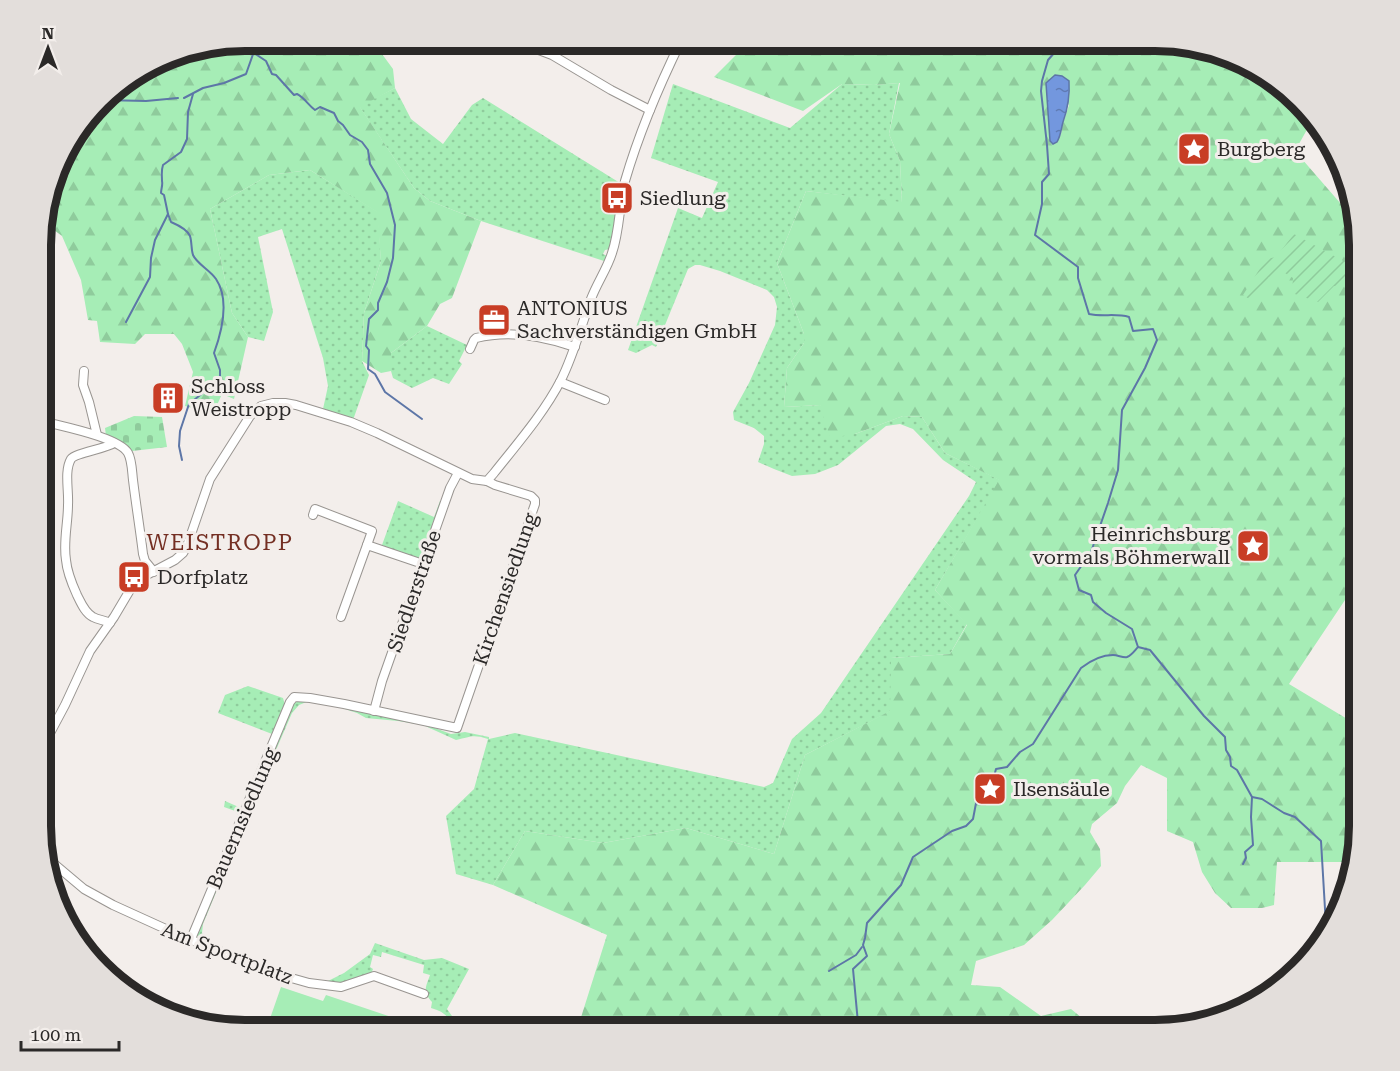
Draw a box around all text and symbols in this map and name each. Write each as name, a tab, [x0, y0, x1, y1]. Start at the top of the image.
north arrow	[18, 18, 78, 78]
text: N	[42, 24, 54, 43]
place icon: Burgberg	[1176, 131, 1212, 167]
place label: Burgberg	[1217, 137, 1306, 161]
bus stop icon: Siedlung	[599, 180, 635, 216]
place label: Siedlung	[640, 186, 726, 210]
place label: ANTONIUS Sachverständigen GmbH	[517, 296, 757, 343]
office icon: ANTONIUS Sachverständigen GmbH	[476, 302, 512, 338]
place label: Schloss Weistropp	[191, 374, 291, 421]
building icon: Schloss Weistropp	[150, 380, 186, 416]
street label: Kirchensiedlung	[468, 509, 543, 668]
place label: Heinrichsburg vormals Böhmerwall	[1033, 522, 1231, 569]
street label: Siedlerstraße	[382, 527, 446, 655]
place icon: Heinrichsburg vormals Böhmerwall	[1235, 528, 1271, 564]
district label: WEISTROPP	[146, 530, 294, 555]
bus stop icon: Dorfplatz	[116, 559, 152, 595]
place label: Dorfplatz	[157, 565, 248, 589]
street label: Bauernsiedlung	[201, 743, 283, 892]
place icon: Ilsensäule	[972, 771, 1008, 807]
place label: Ilsensäule	[1013, 777, 1110, 801]
street label: Am Sportplatz	[158, 917, 296, 989]
scale bar	[21, 1014, 118, 1052]
text: 100 m	[30, 1024, 81, 1045]

